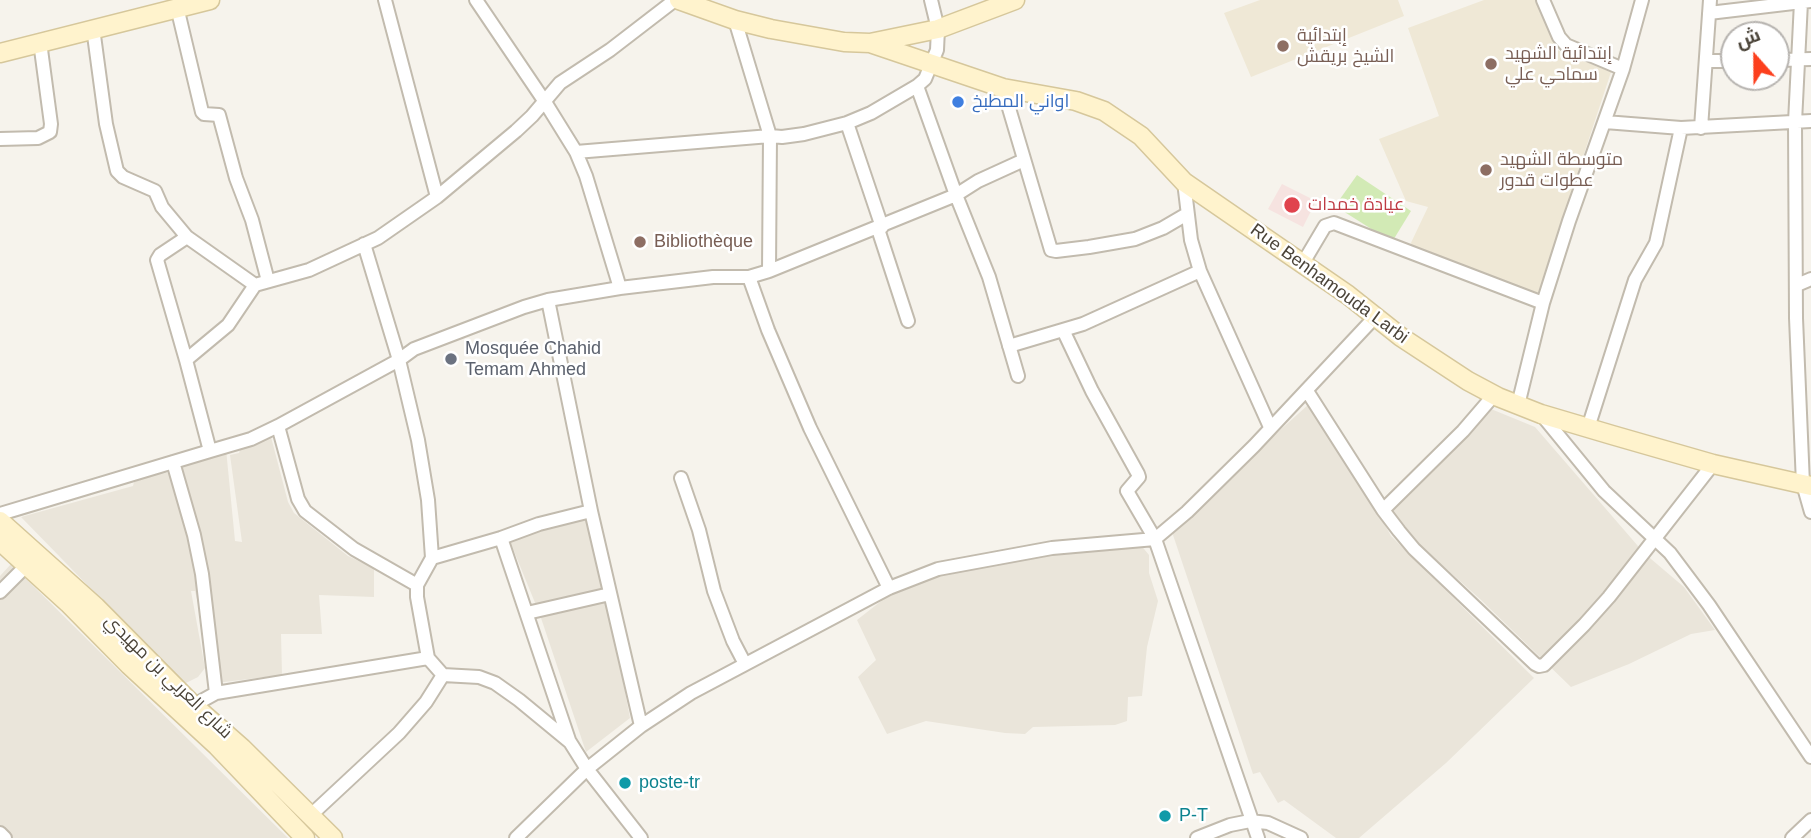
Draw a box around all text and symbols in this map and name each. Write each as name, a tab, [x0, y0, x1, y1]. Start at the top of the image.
north arrow	[1720, 21, 1790, 91]
text: ش	[1733, 24, 1763, 52]
place label: إبتدائية الشيخ بريقش	[1297, 25, 1394, 68]
marker: إبتدائية الشيخ بريقش	[1275, 38, 1291, 54]
place label: إبتدائية الشهيد سماحي علي	[1505, 43, 1612, 86]
marker: إبتدائية الشهيد سماحي علي	[1483, 56, 1499, 72]
place label: اواني المطبخ	[972, 91, 1069, 113]
marker: اواني المطبخ	[950, 94, 966, 110]
place label: متوسطة الشهيد عطوات قدور	[1500, 149, 1623, 192]
marker: متوسطة الشهيد عطوات قدور	[1478, 162, 1494, 178]
place label: عيادة خمدات	[1308, 194, 1404, 216]
marker: عيادة خمدات	[1282, 195, 1302, 215]
street label: Rue Benhamouda Larbi	[1246, 219, 1412, 349]
place label: Bibliothèque	[654, 231, 753, 253]
marker: Bibliothèque	[632, 234, 648, 250]
place label: Mosquée Chahid Temam Ahmed	[465, 338, 601, 380]
marker: Mosquée Chahid Temam Ahmed	[443, 351, 459, 367]
street label: شارع العربي بن مهيدي	[100, 610, 236, 744]
place label: poste-tr	[639, 772, 700, 794]
marker: poste-tr	[617, 775, 633, 791]
place label: P-T	[1179, 805, 1208, 827]
marker: P-T	[1157, 808, 1173, 824]

